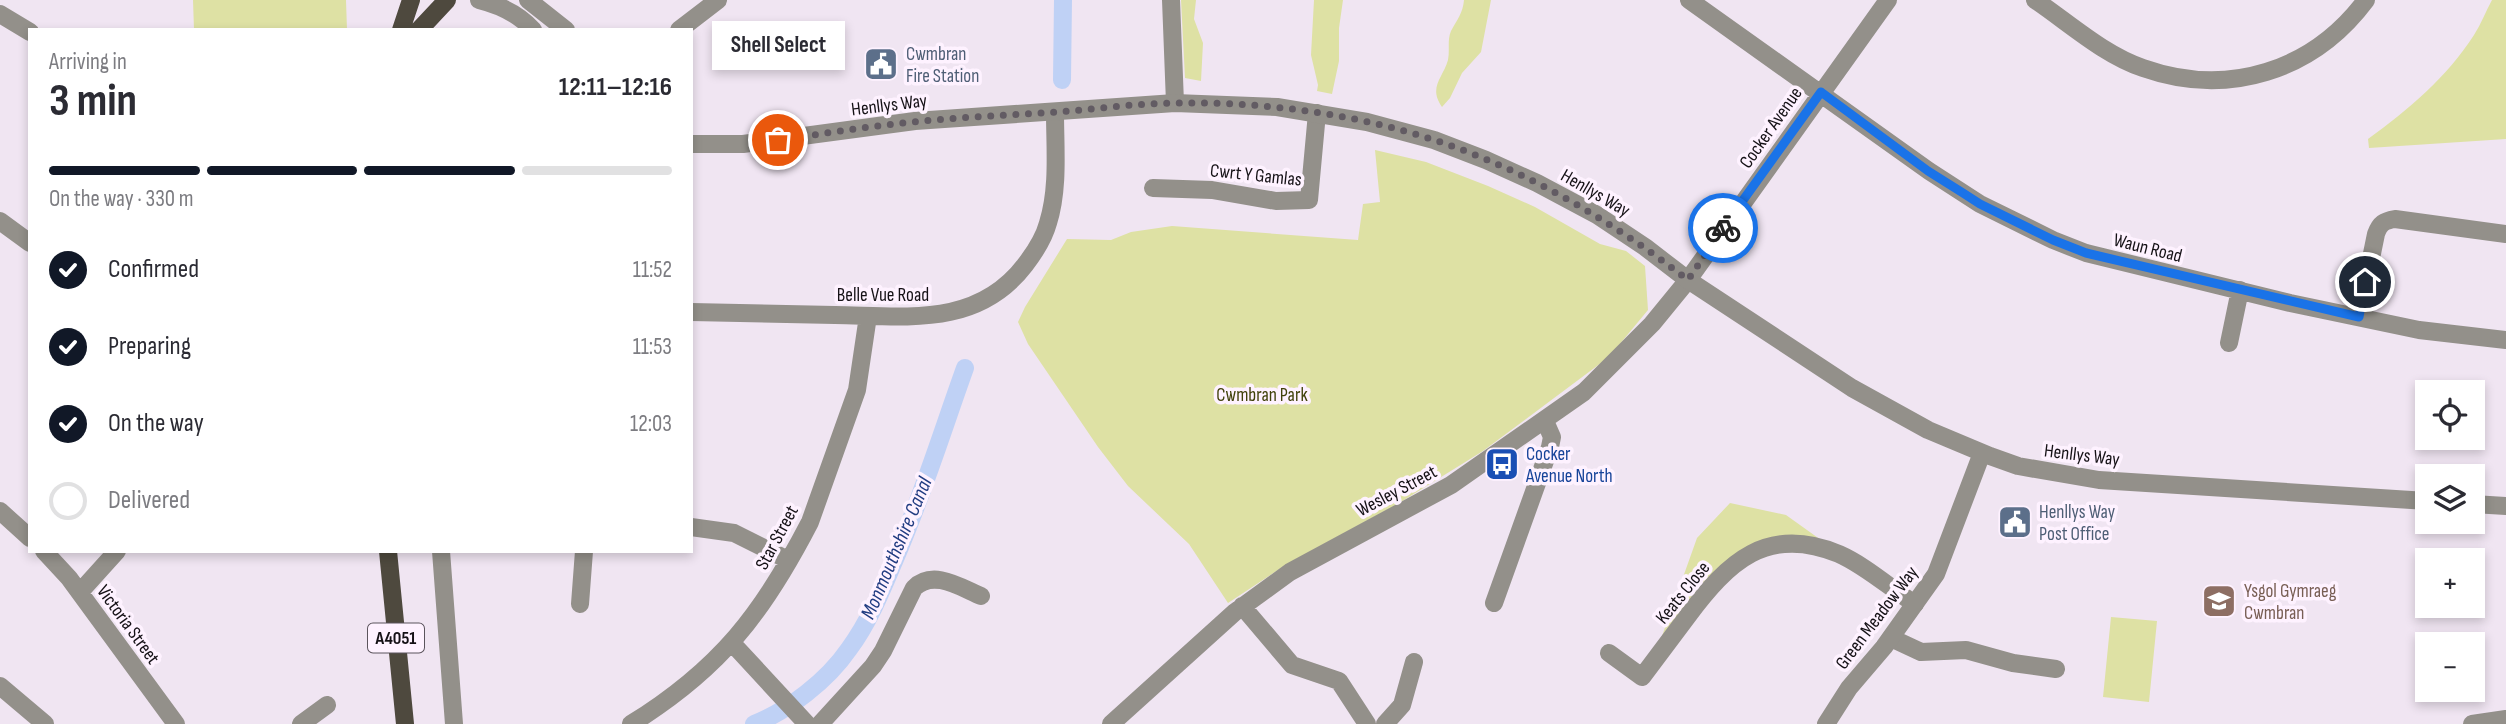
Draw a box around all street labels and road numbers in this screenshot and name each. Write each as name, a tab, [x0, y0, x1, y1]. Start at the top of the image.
street label: Cocker Avenue	[1735, 83, 1808, 173]
street label: Henllys Way	[850, 89, 929, 122]
street label: Cwrt Y Gamlas	[1209, 159, 1303, 192]
street label: Henllys Way	[1557, 164, 1634, 223]
street label: Waun Road	[2111, 229, 2184, 268]
street label: Belle Vue Road	[837, 284, 929, 307]
street label: Henllys Way	[2043, 439, 2122, 472]
street label: Wesley Street	[1352, 460, 1441, 522]
street label: Star Street	[751, 501, 804, 574]
street label: Keats Close	[1651, 557, 1715, 629]
street label: Green Meadow Way	[1831, 561, 1924, 674]
street label: Victoria Street	[91, 581, 164, 669]
road number: A4051	[368, 624, 424, 652]

